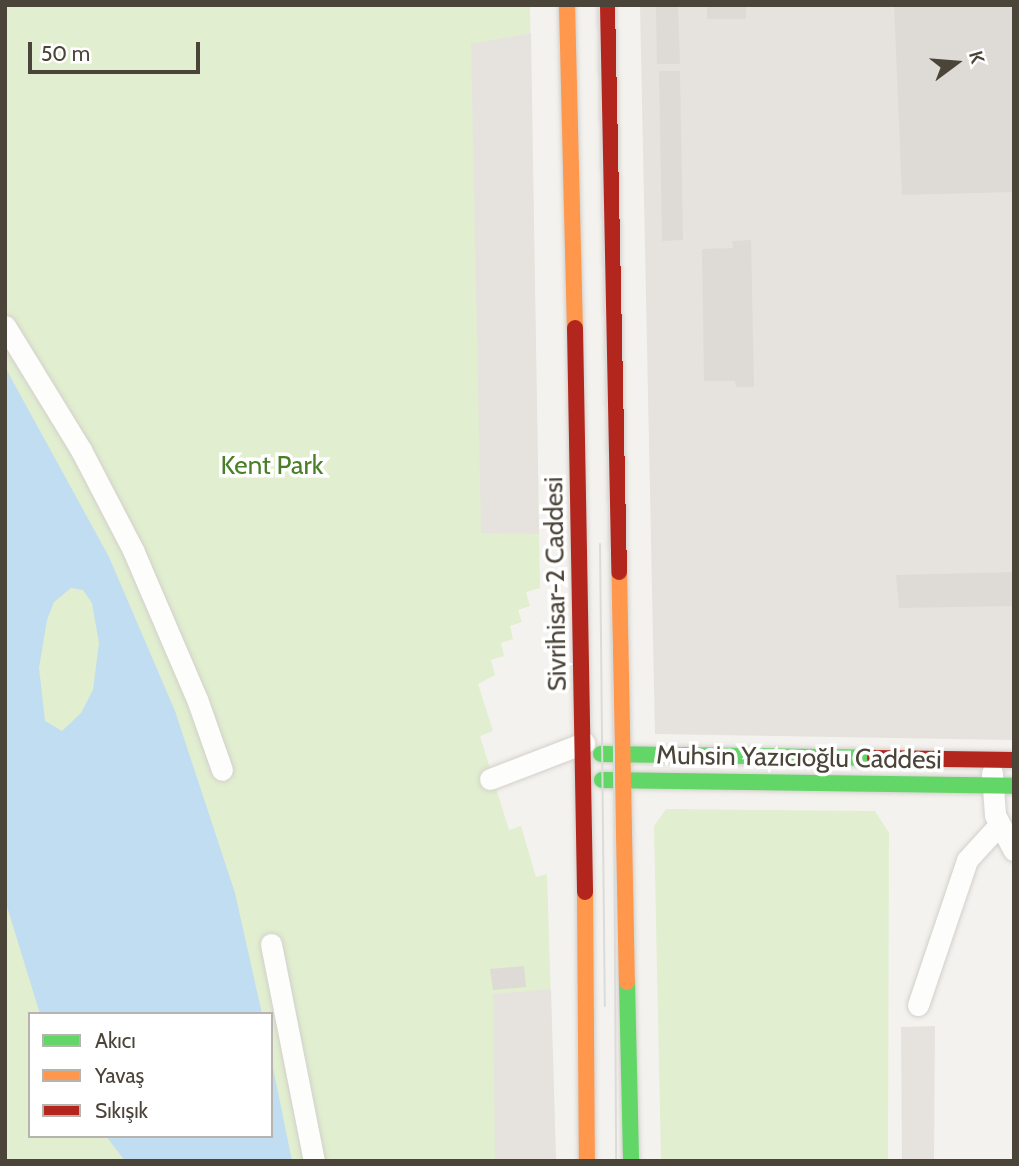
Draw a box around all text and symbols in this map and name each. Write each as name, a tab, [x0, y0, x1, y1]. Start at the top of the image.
scale bar	[32, 28, 203, 72]
north arrow	[921, 28, 991, 98]
text: 50 m	[41, 41, 90, 66]
text: K	[964, 48, 989, 66]
park label: Kent Park	[221, 450, 323, 482]
street label: Sivrihisar-2 Caddesi	[539, 476, 573, 692]
street label: Muhsin Yazıcıoğlu Caddesi	[656, 740, 942, 776]
legend	[28, 1012, 273, 1138]
text: Akıcı	[95, 1028, 136, 1053]
text: Yavaş	[95, 1063, 144, 1088]
text: Sıkışık	[95, 1098, 148, 1123]

